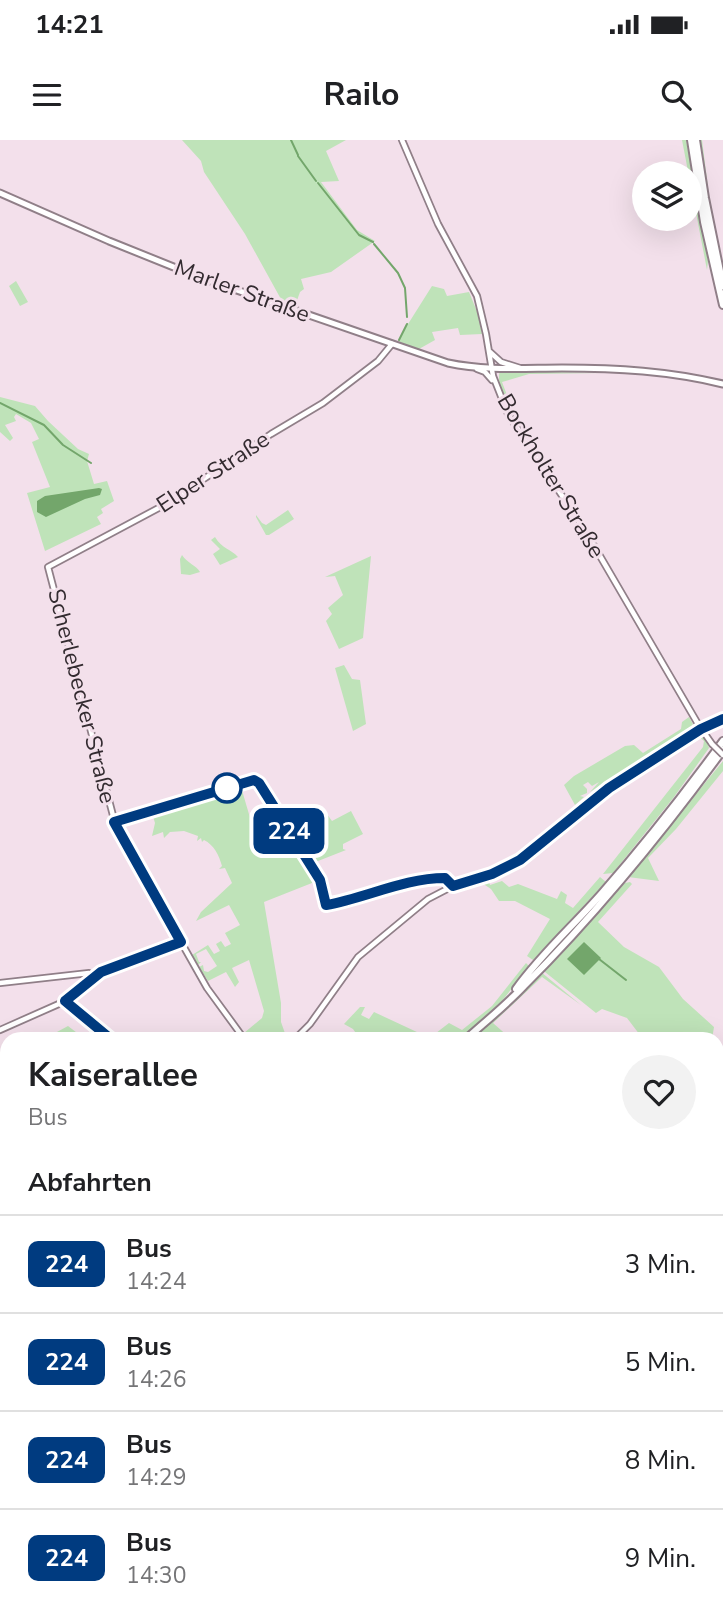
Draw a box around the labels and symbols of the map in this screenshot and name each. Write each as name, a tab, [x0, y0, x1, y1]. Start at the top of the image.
street label: Marler Straße	[170, 252, 314, 330]
street label: Bockholter Straße	[490, 388, 612, 564]
street label: Elper Straße	[151, 424, 275, 520]
street label: Scherlebecker Straße	[40, 586, 124, 806]
unlabelled marker	[212, 773, 242, 803]
line badge: 224	[249, 808, 329, 854]

